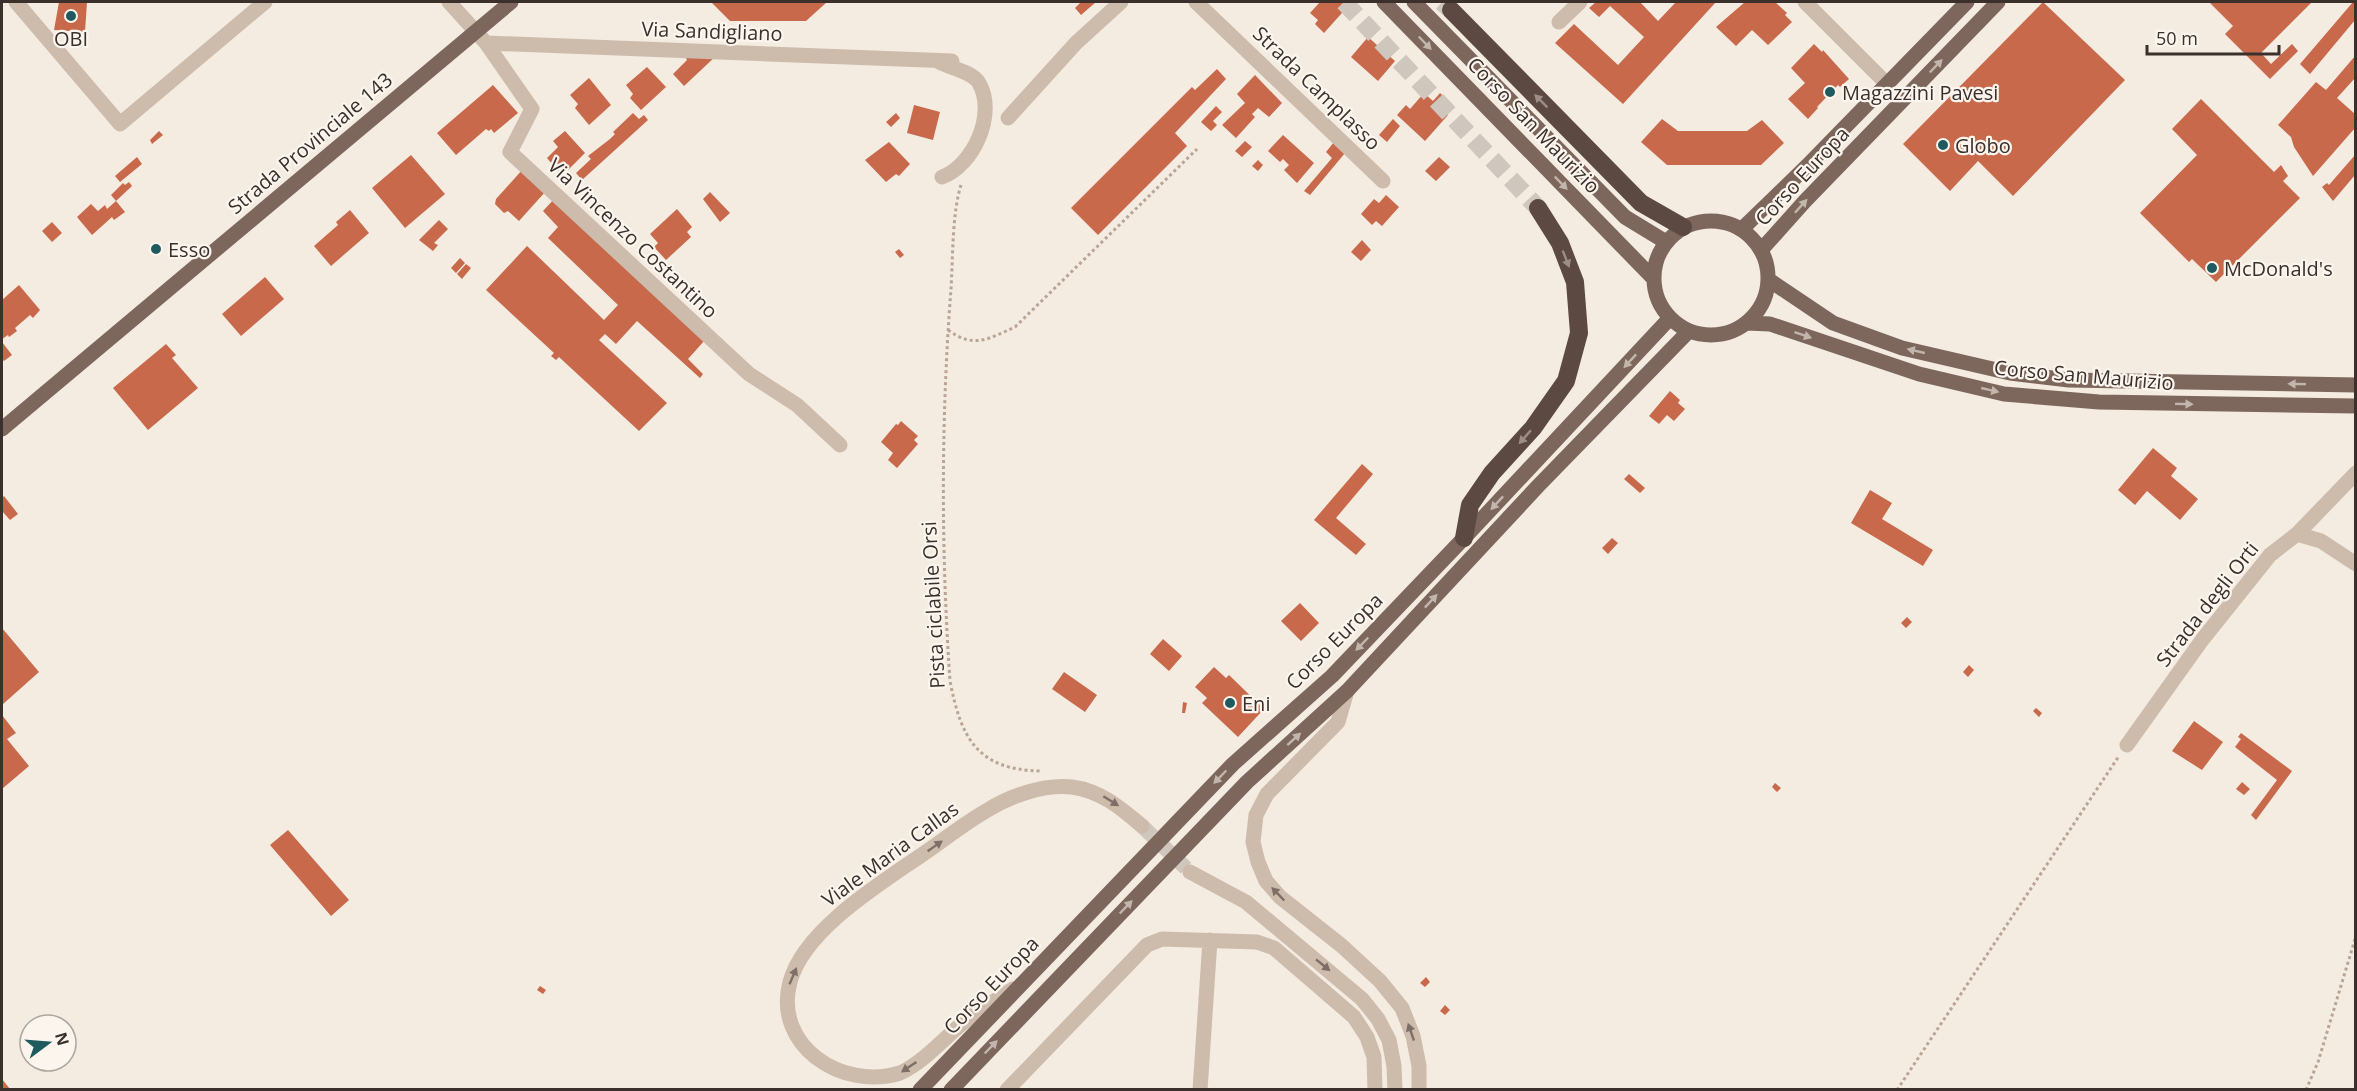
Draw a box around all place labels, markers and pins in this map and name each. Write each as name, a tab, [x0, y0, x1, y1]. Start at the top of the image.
marker: OBI	[64, 9, 78, 23]
place label: OBI	[54, 25, 88, 52]
place label: Magazzini Pavesi	[1842, 79, 1998, 106]
marker: Magazzini Pavesi	[1823, 85, 1837, 99]
place label: Globo	[1955, 132, 2011, 159]
marker: Globo	[1936, 138, 1950, 152]
place label: Esso	[168, 236, 210, 263]
marker: Esso	[149, 242, 163, 256]
place label: McDonald's	[2224, 255, 2333, 282]
marker: McDonald's	[2205, 261, 2219, 275]
place label: Eni	[1242, 690, 1270, 717]
marker: Eni	[1223, 696, 1237, 710]

